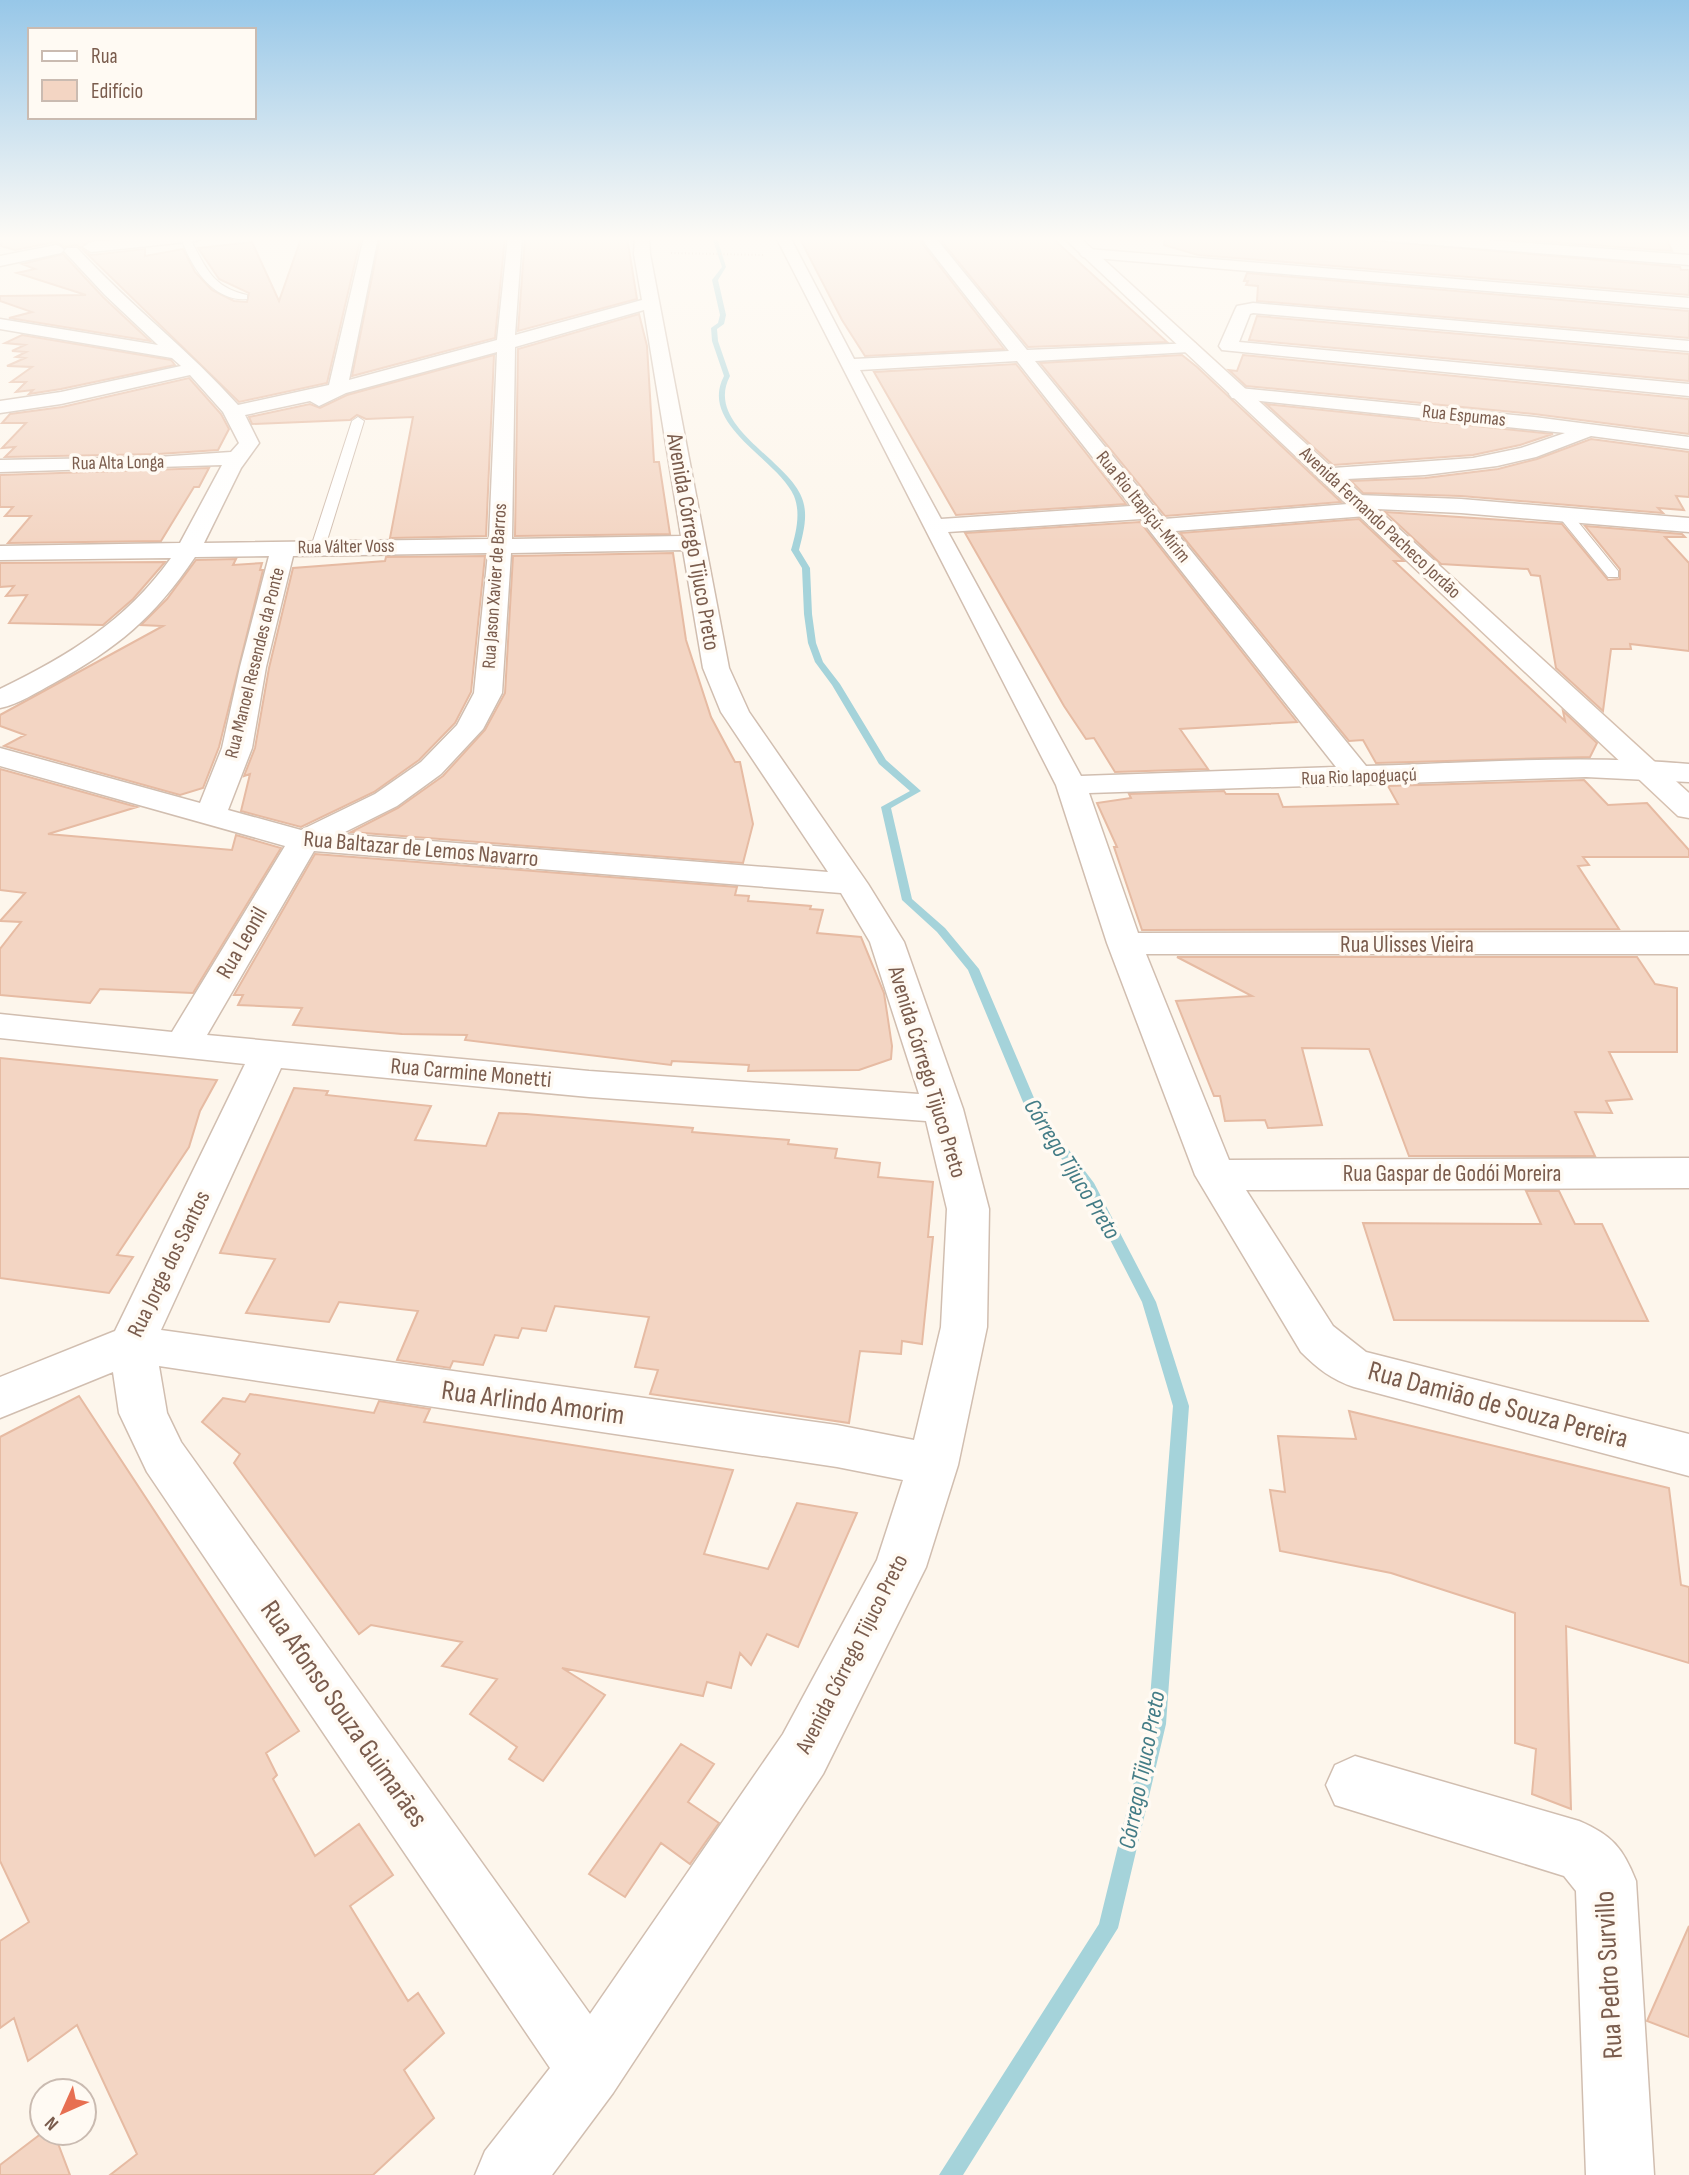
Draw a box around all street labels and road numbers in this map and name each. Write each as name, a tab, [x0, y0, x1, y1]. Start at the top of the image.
street label: Rua Espumas	[1421, 400, 1507, 432]
street label: Avenida Córrego Tijuco Preto	[660, 430, 726, 653]
street label: Avenida Fernando Pacheco Jordão	[1294, 442, 1465, 604]
street label: Rua Rio Itapiçú-Mirim	[1091, 446, 1195, 568]
street label: Rua Alta Longa	[72, 451, 164, 475]
street label: Rua Jason Xavier de Barros	[478, 502, 512, 670]
street label: Rua Válter Voss	[297, 535, 395, 559]
street label: Rua Manoel Resendes da Ponte	[220, 565, 290, 761]
street label: Rua Rio Iapoguaçú	[1301, 763, 1417, 791]
street label: Rua Baltazar de Lemos Navarro	[302, 825, 540, 873]
street label: Rua Leonil	[210, 902, 274, 984]
street label: Rua Ulisses Vieira	[1340, 931, 1474, 959]
street label: Avenida Córrego Tijuco Preto	[881, 962, 973, 1181]
street label: Rua Carmine Monetti	[389, 1052, 553, 1094]
street label: Rua Gaspar de Godói Moreira	[1343, 1160, 1561, 1188]
street label: Rua Jorge dos Santos	[121, 1186, 217, 1342]
street label: Rua Damião de Souza Pereira	[1364, 1354, 1632, 1456]
street label: Rua Arlindo Amorim	[439, 1374, 627, 1432]
street label: Avenida Córrego Tijuco Preto	[789, 1550, 914, 1759]
street label: Rua Afonso Souza Guimarães	[253, 1594, 435, 1834]
street label: Rua Pedro Survillo	[1588, 1890, 1630, 2060]

